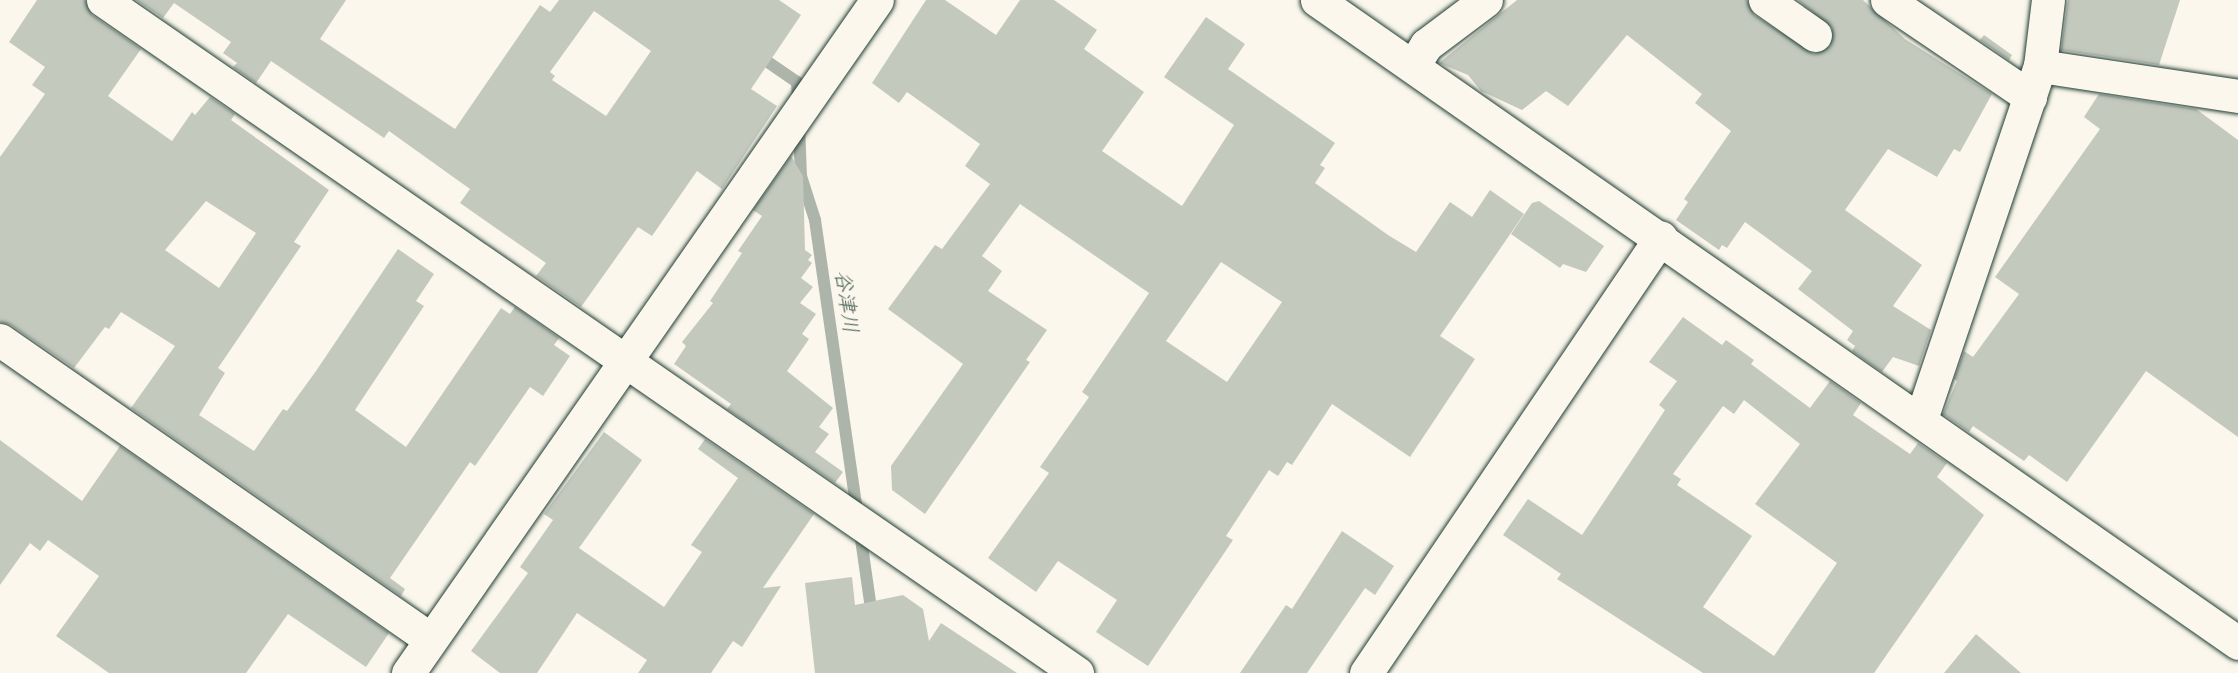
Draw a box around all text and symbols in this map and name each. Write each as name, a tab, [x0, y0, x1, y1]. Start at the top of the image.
water label: 谷津川	[829, 269, 863, 335]

